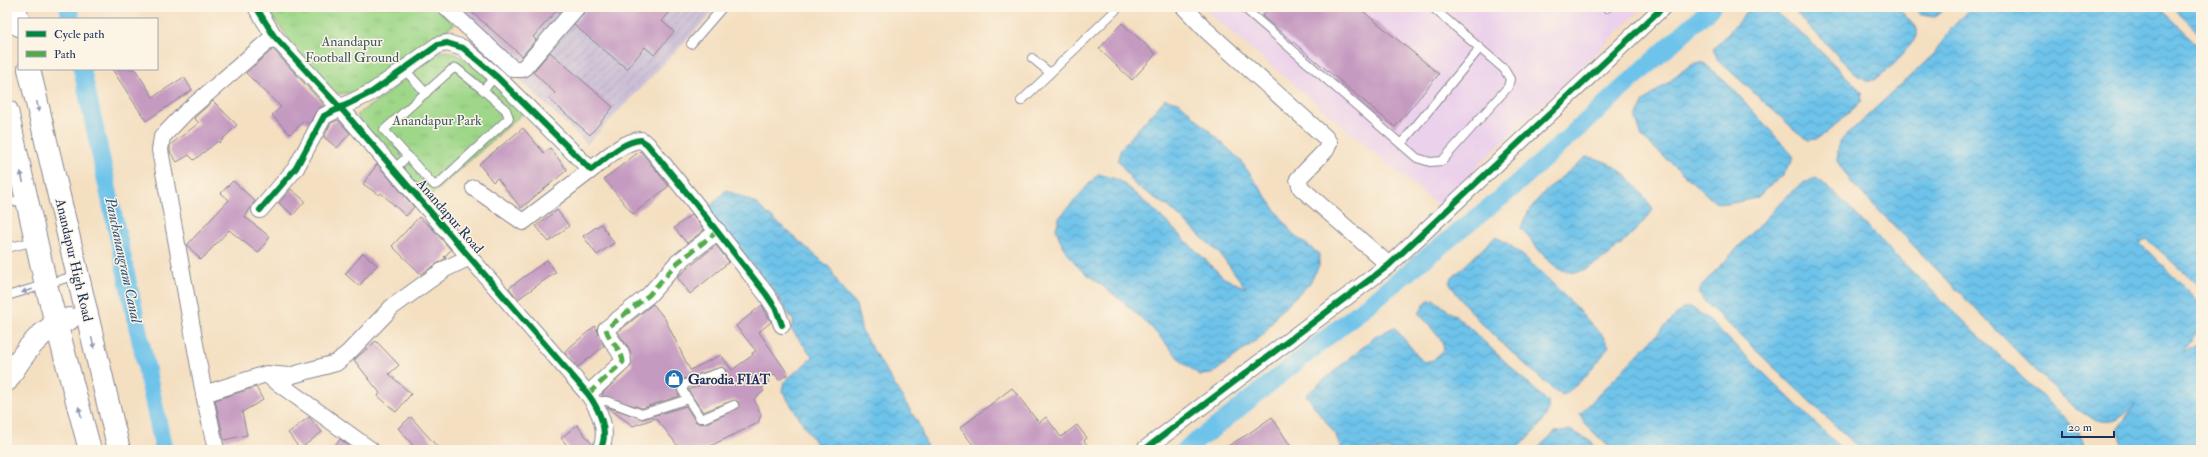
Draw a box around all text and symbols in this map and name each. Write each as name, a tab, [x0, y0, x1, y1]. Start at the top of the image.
legend	[18, 18, 158, 70]
text: Cycle path	[54, 27, 105, 42]
park label: Anandapur Football Ground	[305, 33, 399, 66]
text: Path	[54, 47, 77, 62]
one-way arrow	[35, 101, 41, 113]
park label: Anandapur Park	[391, 112, 482, 130]
one-way arrow	[19, 171, 25, 183]
street label: Anandapur Road	[412, 174, 487, 258]
water label: Panchanangram Canal	[100, 195, 146, 326]
street label: Anandapur High Road	[50, 196, 96, 324]
one-way arrow	[20, 288, 32, 294]
one-way arrow	[91, 336, 97, 349]
shop icon: Garodia FIAT	[663, 368, 685, 390]
place label: Garodia FIAT	[688, 371, 771, 388]
one-way arrow	[76, 406, 82, 418]
scale bar	[2062, 413, 2114, 439]
text: 20 m	[2068, 420, 2093, 435]

